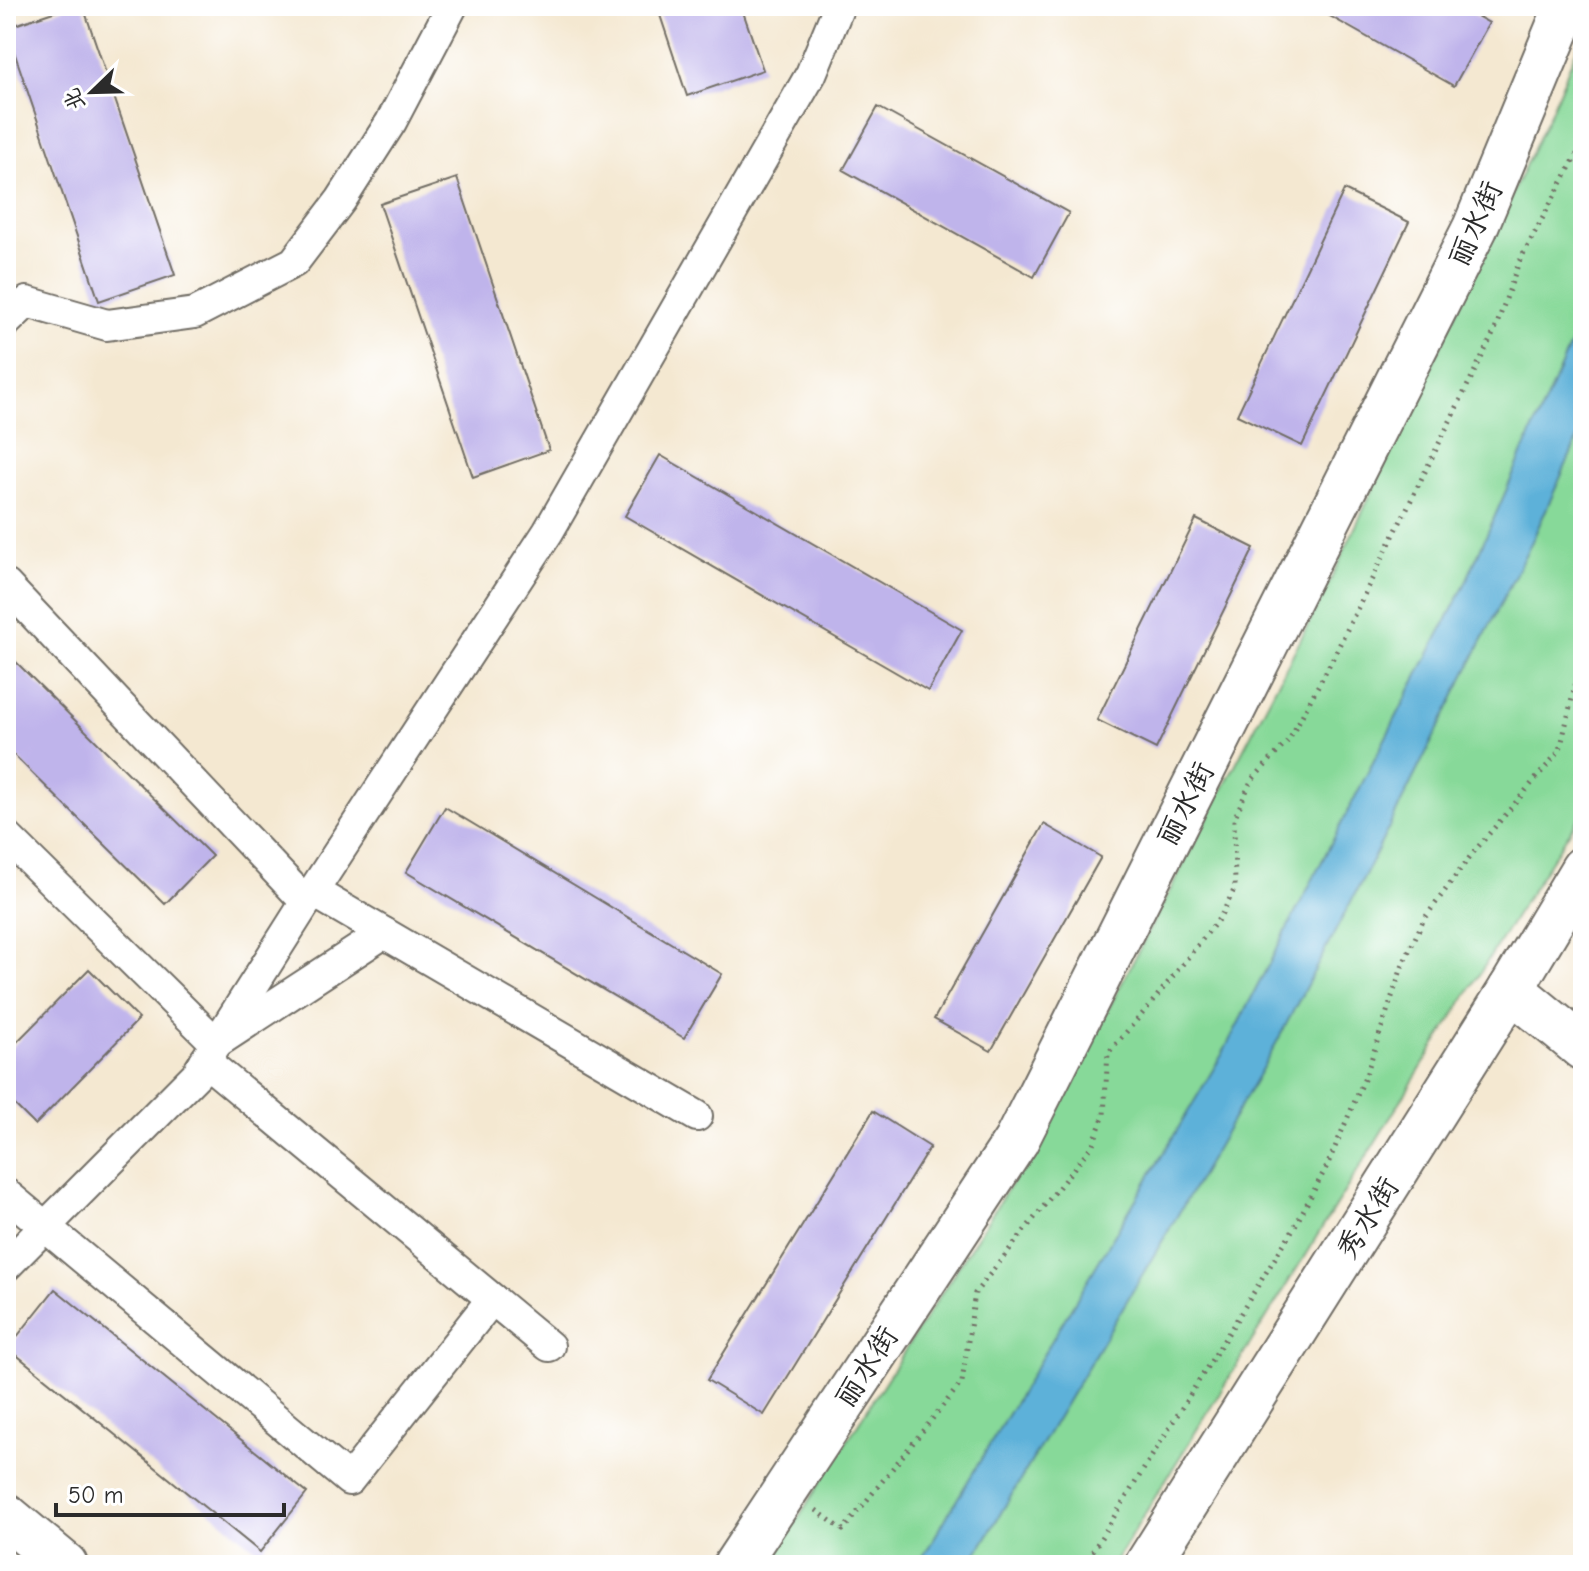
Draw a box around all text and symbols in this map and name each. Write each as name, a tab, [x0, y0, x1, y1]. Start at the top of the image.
north arrow	[52, 52, 132, 132]
text: 北	[58, 84, 91, 115]
street label: 丽水街	[1441, 176, 1510, 272]
street label: 丽水街	[1149, 756, 1221, 852]
street label: 秀水街	[1329, 1171, 1406, 1266]
street label: 丽水街	[827, 1320, 906, 1415]
scale bar	[56, 1467, 284, 1517]
text: 50 m	[68, 1481, 124, 1509]

